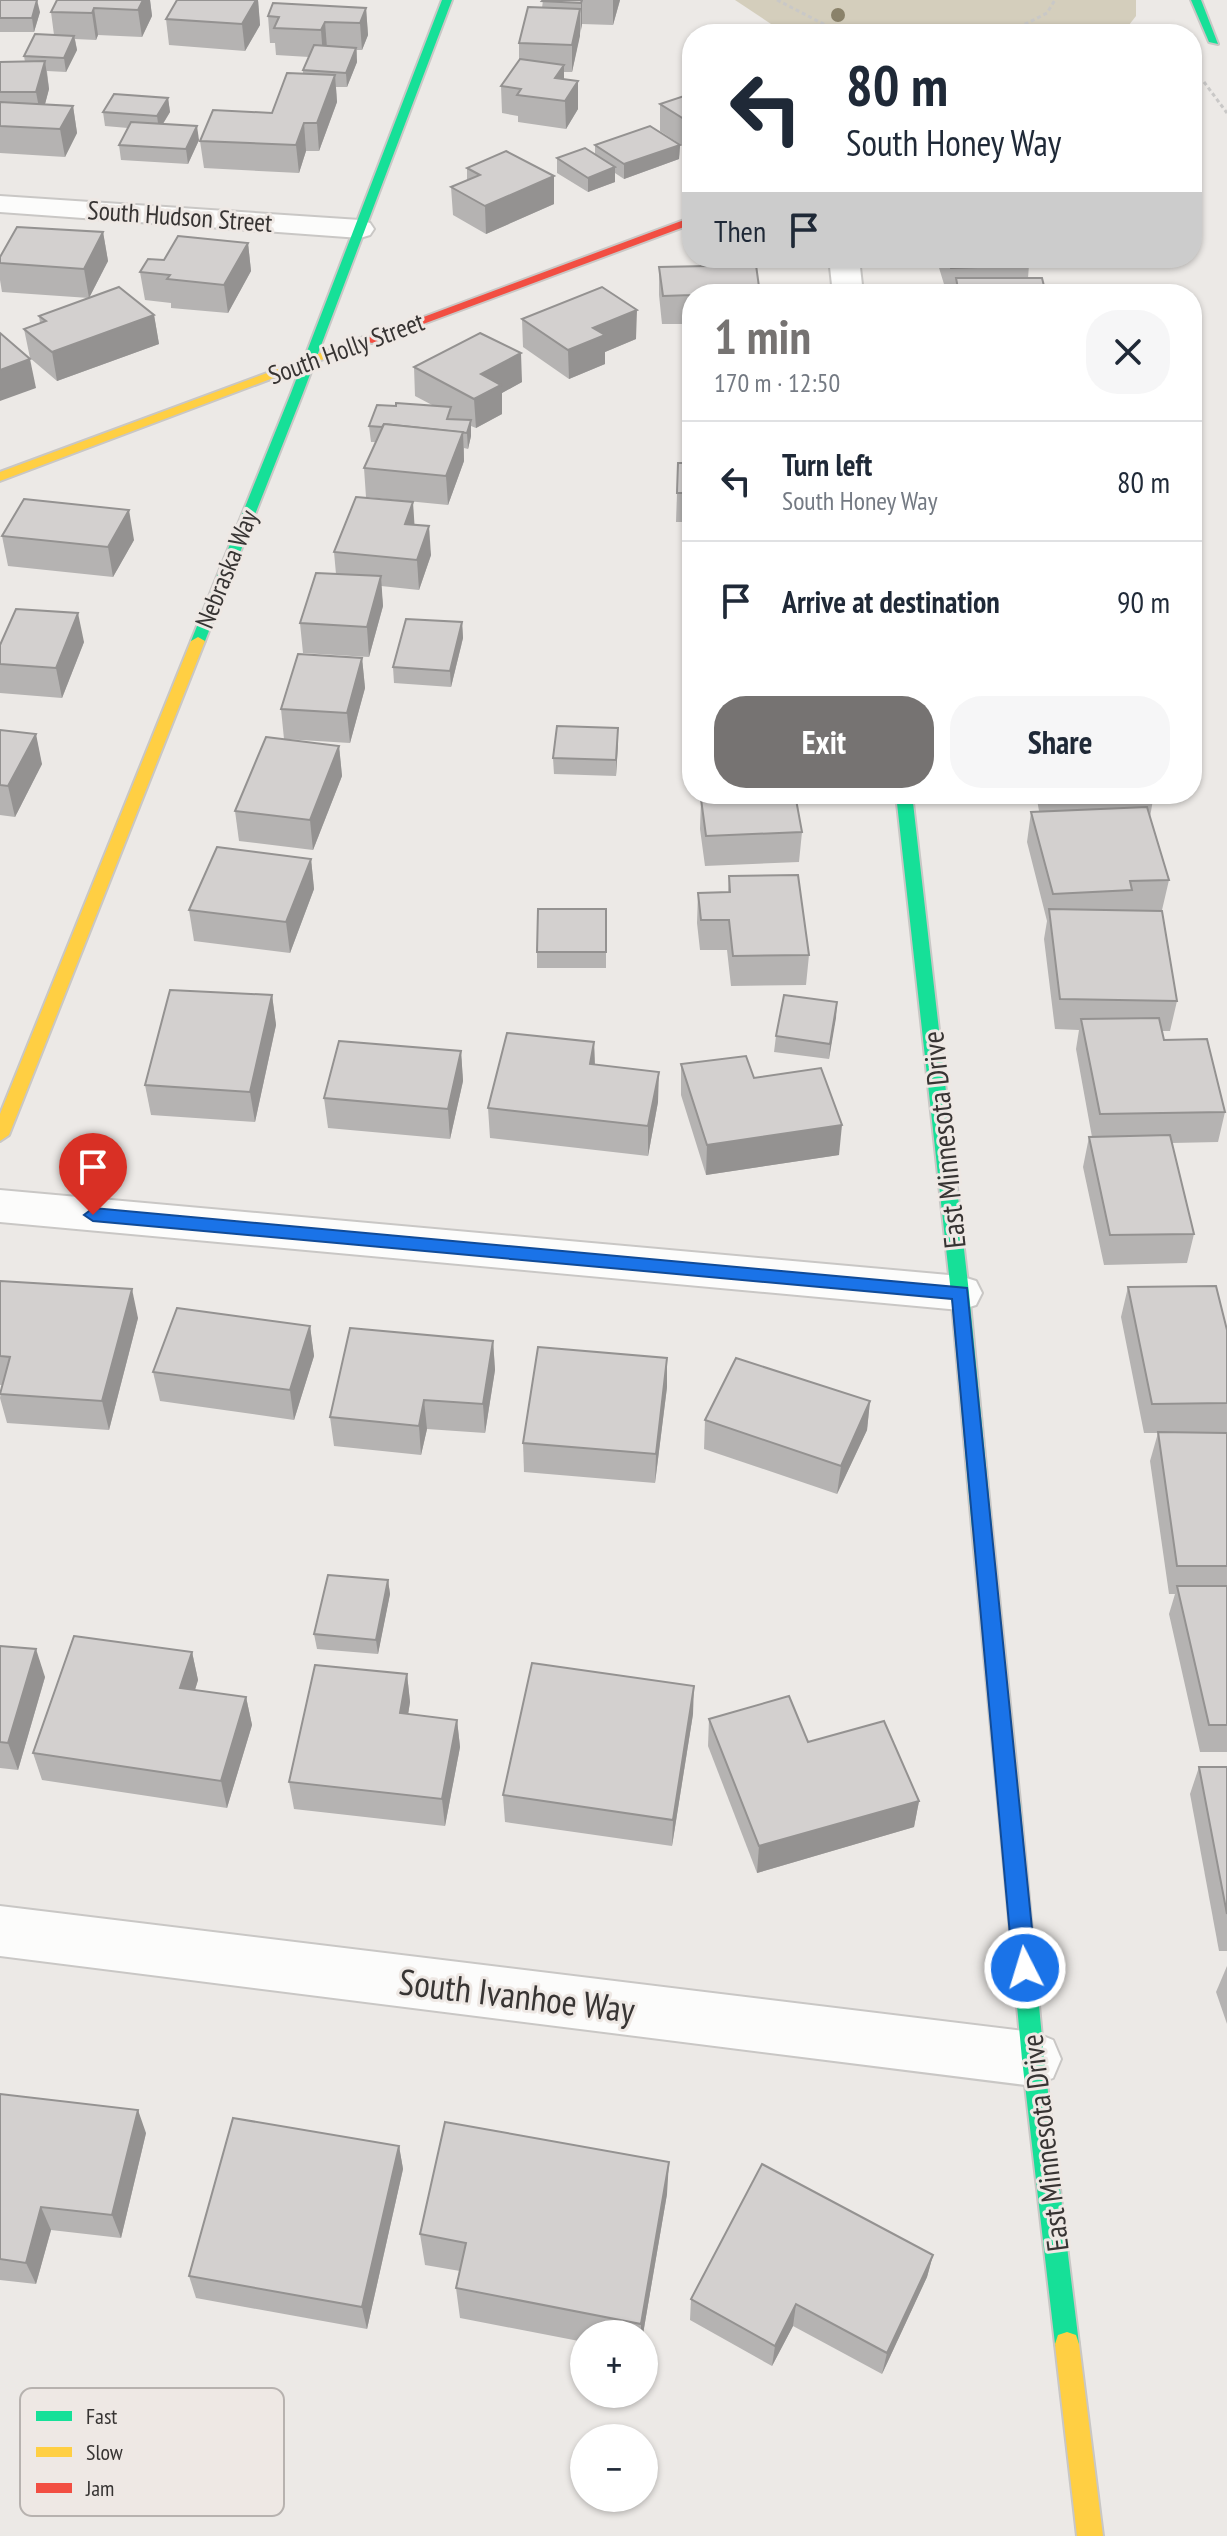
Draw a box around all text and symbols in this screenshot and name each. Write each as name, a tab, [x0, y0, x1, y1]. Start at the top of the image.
text: 80 m	[846, 49, 948, 121]
icon: left	[714, 56, 818, 160]
text: South Honey Way	[846, 119, 1061, 166]
street label: South Hudson Street	[87, 193, 273, 239]
icon: arrive	[782, 208, 826, 252]
text: Then	[714, 211, 766, 250]
street label: South Holly Street	[264, 305, 428, 391]
text: 1 min	[714, 305, 811, 367]
button: close	[1086, 310, 1170, 394]
text: 170 m · 12:50	[714, 366, 840, 399]
text: Turn left	[782, 445, 872, 484]
icon: left	[714, 459, 758, 503]
text: 80 m	[1117, 462, 1170, 501]
text: South Honey Way	[782, 484, 938, 517]
street label: Nebraska Way	[187, 505, 265, 633]
icon: arrive	[714, 579, 758, 623]
text: Arrive at destination	[782, 582, 1000, 621]
text: 90 m	[1117, 582, 1170, 621]
button: Exit	[714, 696, 934, 788]
button: Share	[950, 696, 1170, 788]
street label: East Minnesota Drive	[912, 1029, 974, 1251]
pin	[59, 1133, 127, 1215]
icon: arrive	[71, 1145, 115, 1189]
position arrow	[983, 1926, 1067, 2010]
street label: South Ivanhoe Way	[397, 1957, 638, 2033]
street label: East Minnesota Drive	[1011, 2032, 1077, 2254]
map controls	[570, 2320, 658, 2512]
button: +	[570, 2320, 658, 2408]
legend	[20, 2388, 284, 2516]
text: Fast	[86, 2402, 117, 2430]
button: −	[570, 2424, 658, 2512]
text: Slow	[86, 2438, 123, 2466]
text: Jam	[85, 2474, 114, 2502]

